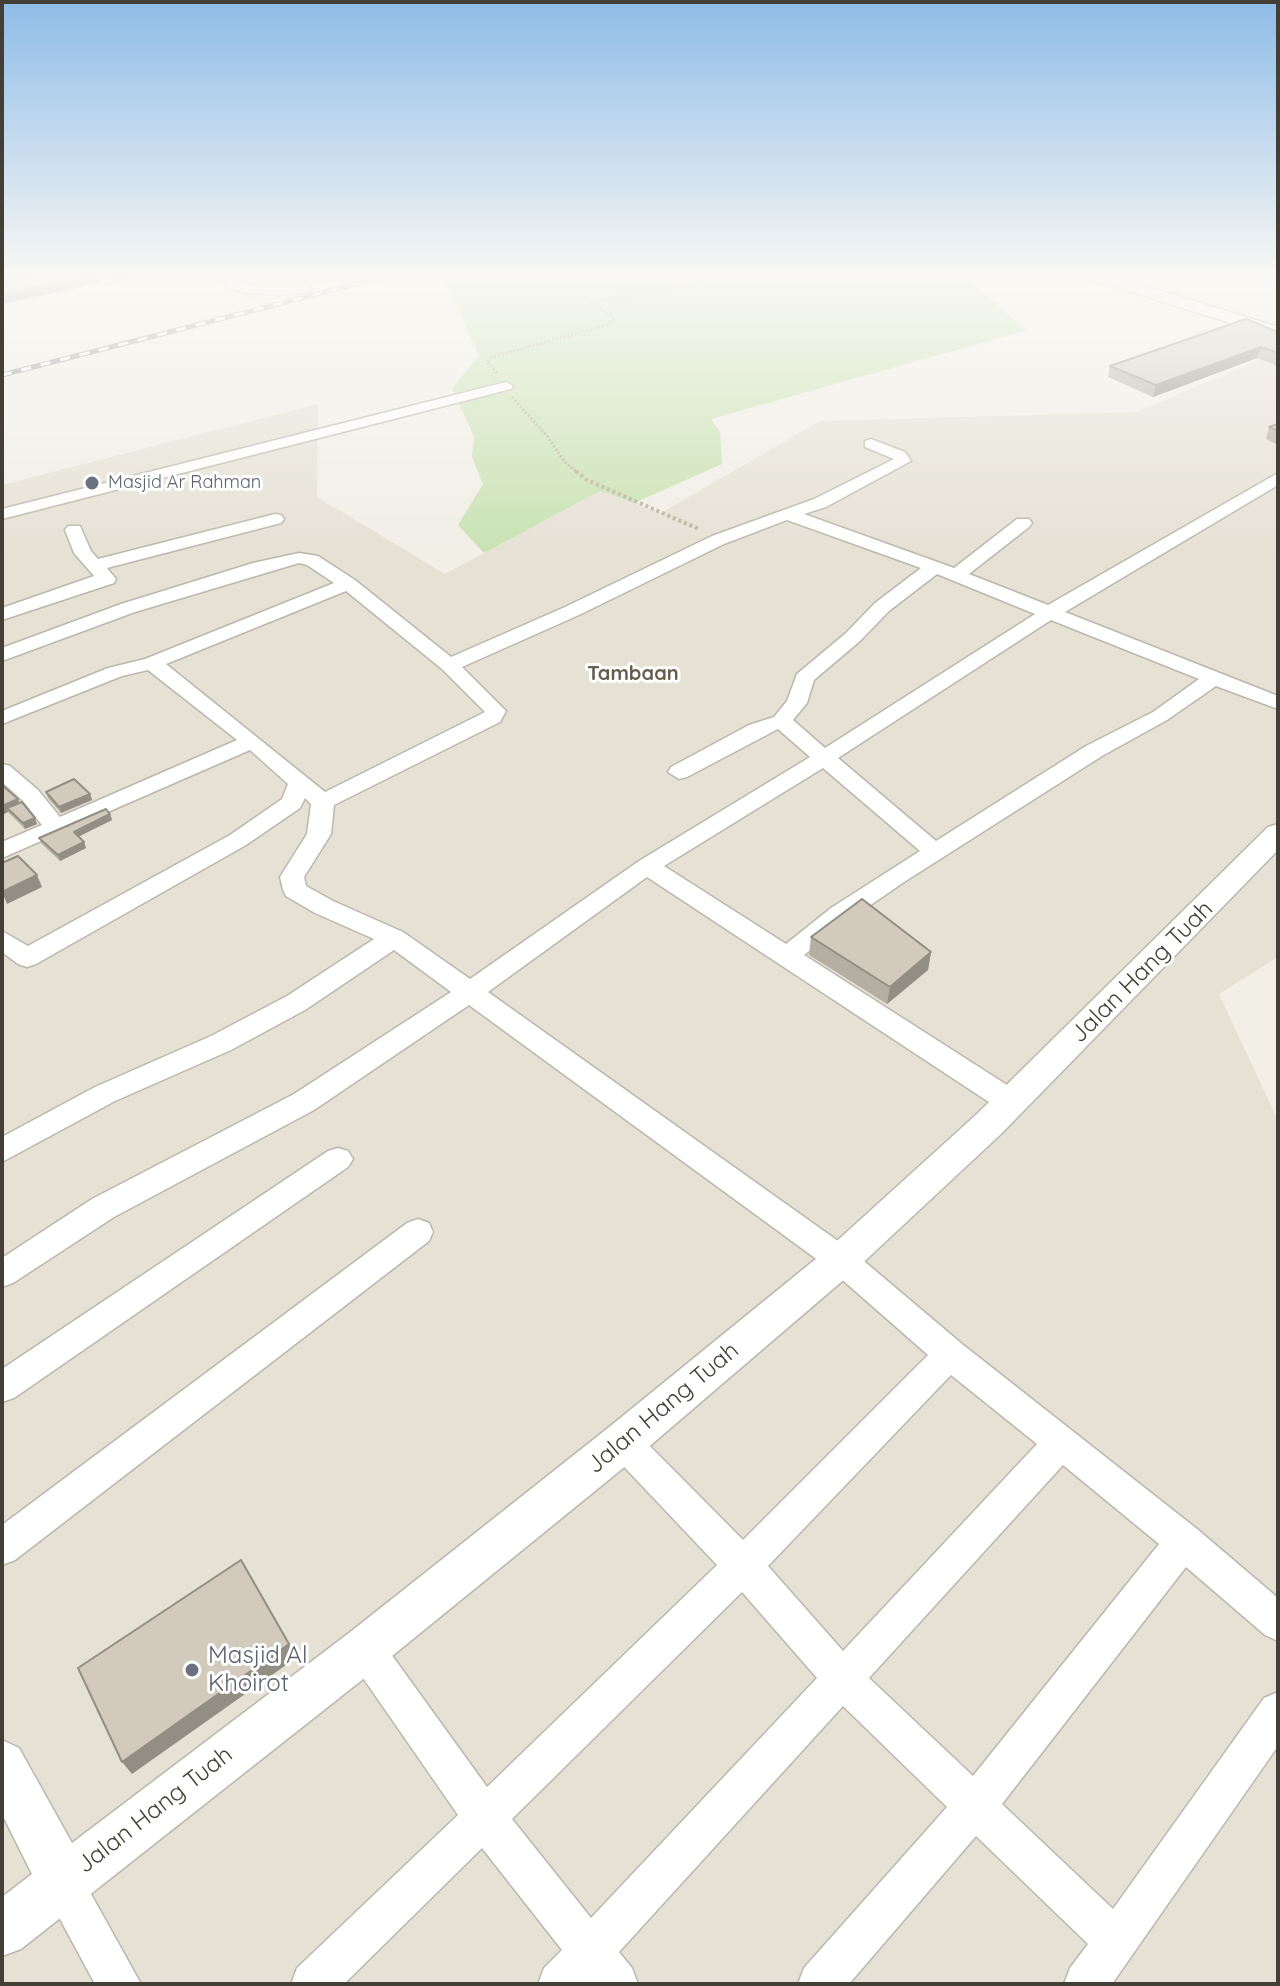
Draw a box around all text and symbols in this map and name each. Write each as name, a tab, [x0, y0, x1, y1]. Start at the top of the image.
place label: Masjid Ar Rahman	[108, 472, 261, 494]
marker: Masjid Ar Rahman	[83, 474, 101, 492]
district label: Tambaan	[587, 662, 679, 686]
street label: Jalan Hang Tuah	[1065, 895, 1219, 1049]
street label: Jalan Hang Tuah	[581, 1336, 745, 1480]
place label: Masjid Al Khoirot	[208, 1642, 307, 1698]
marker: Masjid Al Khoirot	[183, 1661, 201, 1679]
street label: Jalan Hang Tuah	[71, 1740, 239, 1880]

